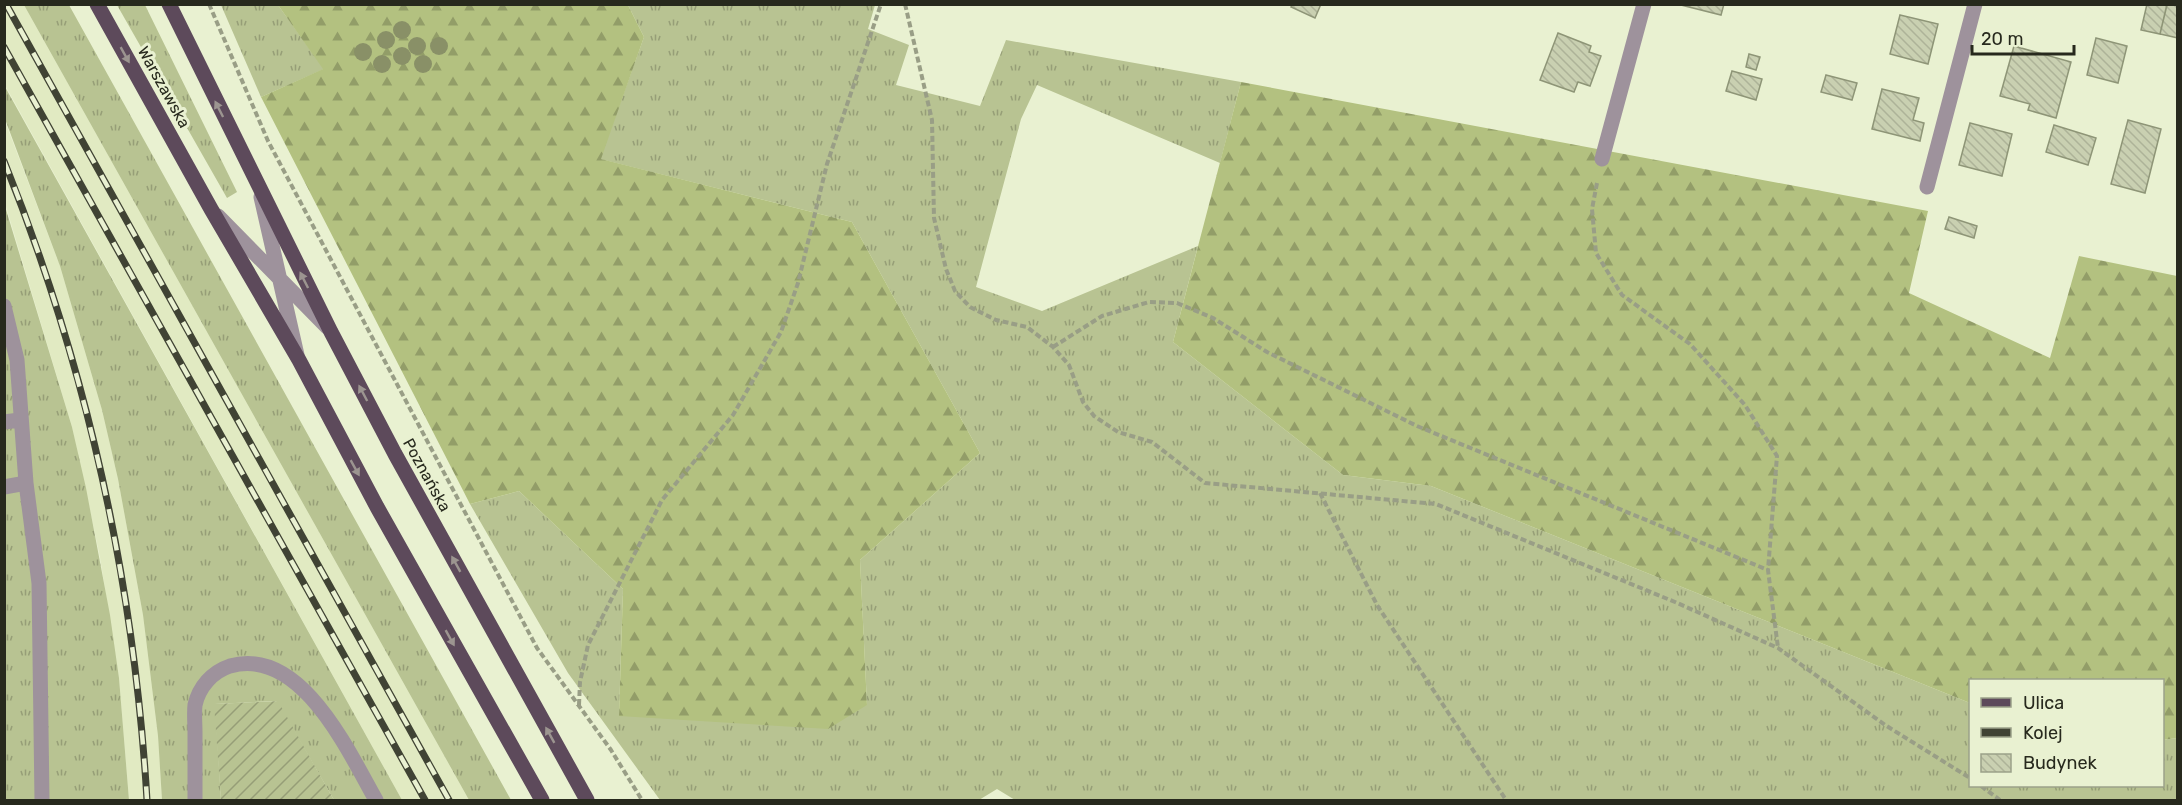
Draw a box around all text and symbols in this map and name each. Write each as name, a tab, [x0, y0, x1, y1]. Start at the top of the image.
scale bar	[1972, 18, 2074, 56]
text: 20 m	[1981, 28, 2023, 50]
street label: Warszawska	[134, 43, 194, 131]
one-way arrow	[120, 47, 130, 64]
one-way arrow	[215, 101, 224, 118]
one-way arrow	[299, 271, 309, 288]
one-way arrow	[358, 384, 368, 401]
street label: Poznańska	[399, 435, 455, 515]
one-way arrow	[350, 460, 360, 477]
one-way arrow	[451, 556, 461, 573]
one-way arrow	[445, 630, 456, 646]
legend	[1969, 679, 2164, 787]
text: Ulica	[2023, 692, 2064, 714]
text: Kolej	[2023, 722, 2063, 744]
one-way arrow	[545, 726, 555, 743]
text: Budynek	[2023, 752, 2097, 774]

